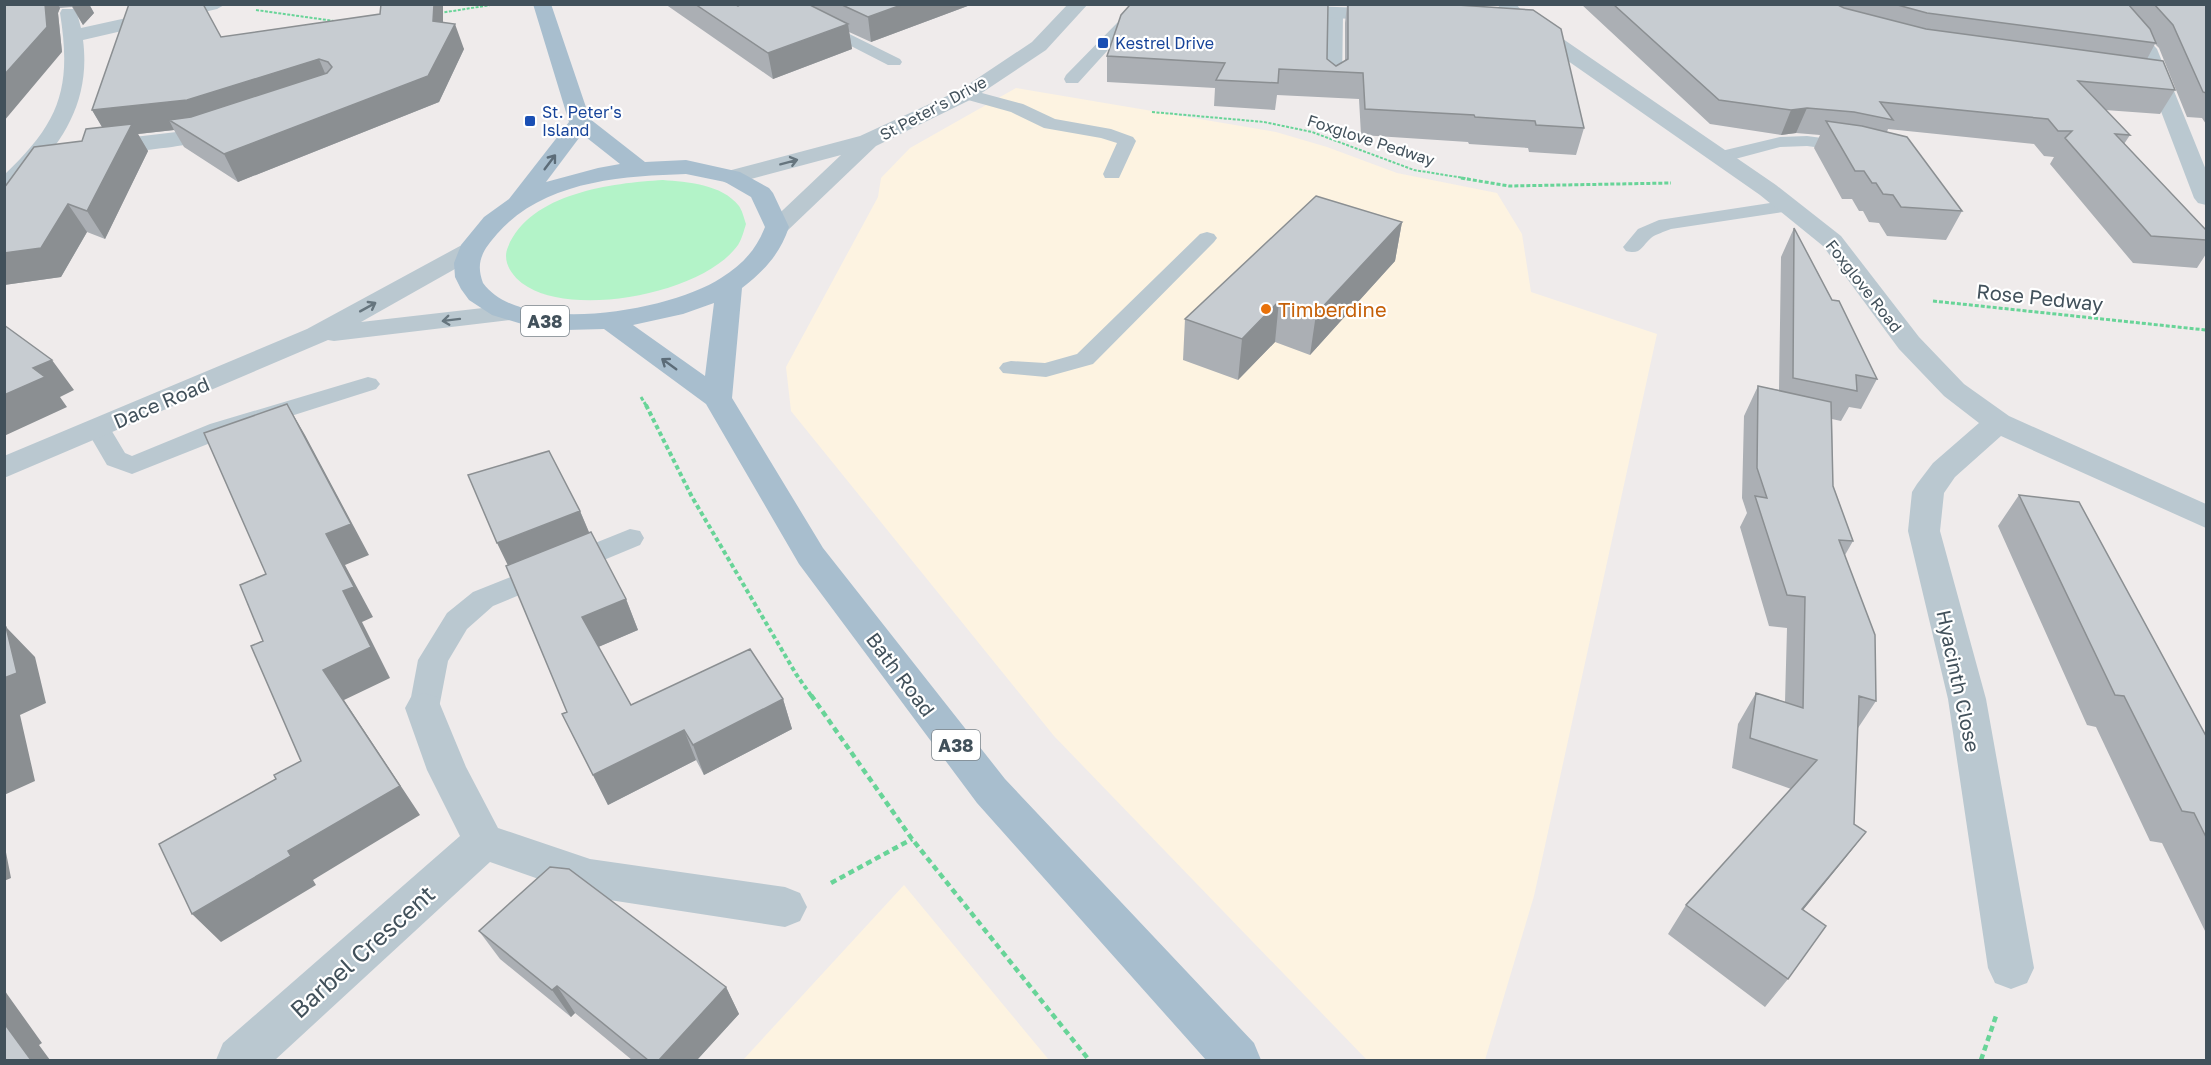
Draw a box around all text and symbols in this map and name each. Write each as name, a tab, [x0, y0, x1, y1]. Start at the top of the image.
place label: Kestrel Drive	[1115, 33, 1214, 53]
marker: Kestrel Drive	[1096, 36, 1110, 50]
street label: St Peter's Drive	[876, 71, 990, 145]
place label: St. Peter's Island	[542, 102, 622, 140]
street label: Foxglove Pedway	[1305, 110, 1437, 170]
marker: St. Peter's Island	[523, 114, 537, 128]
one-way arrow	[544, 154, 556, 170]
one-way arrow	[779, 156, 798, 167]
street label: Foxglove Road	[1822, 236, 1906, 336]
street label: Rose Pedway	[1975, 278, 2105, 316]
place label: Timberdine	[1278, 297, 1387, 321]
one-way arrow	[359, 301, 376, 313]
marker: Timberdine	[1259, 302, 1273, 316]
road number: A38	[521, 306, 569, 336]
one-way arrow	[441, 314, 461, 325]
one-way arrow	[662, 358, 678, 370]
street label: Dace Road	[109, 371, 213, 433]
street label: Hyacinth Close	[1932, 608, 1986, 754]
street label: Bath Road	[862, 627, 940, 721]
road number: A38	[932, 730, 980, 760]
street label: Barbel Crescent	[284, 878, 440, 1024]

